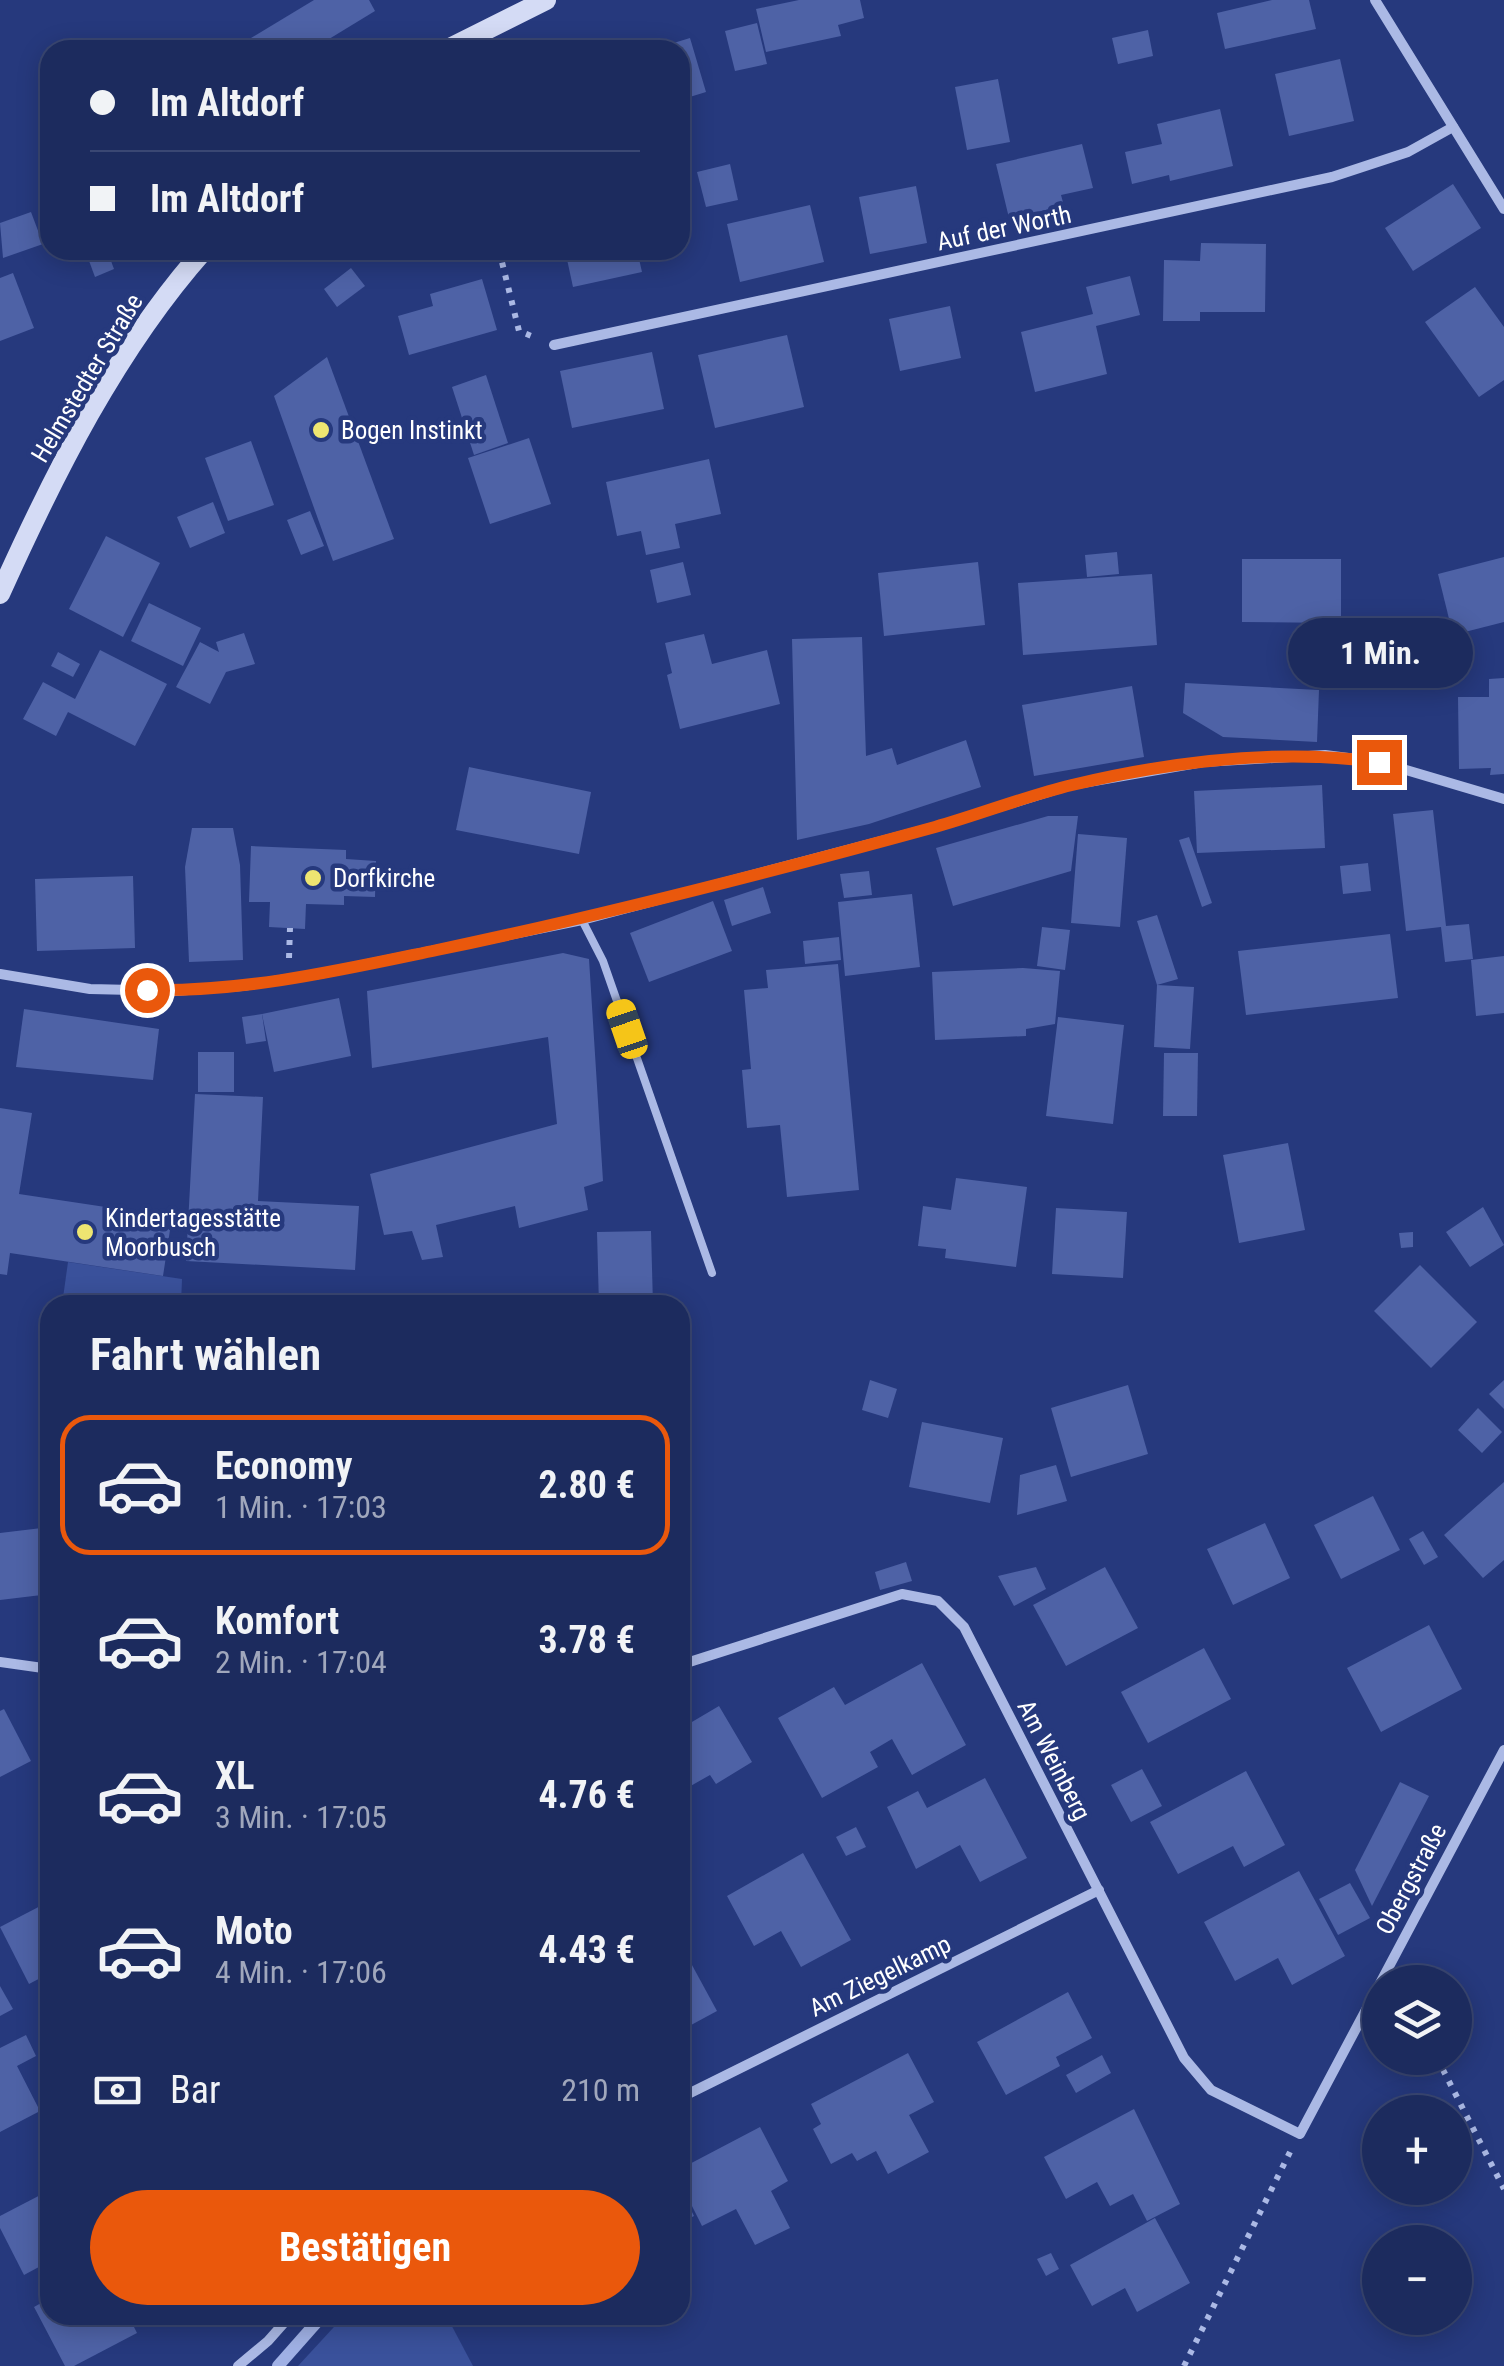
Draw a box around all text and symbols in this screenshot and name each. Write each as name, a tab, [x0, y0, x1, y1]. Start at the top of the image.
text: Im Altdorf	[150, 81, 304, 125]
text: Im Altdorf	[150, 177, 304, 221]
street label: Auf der Worth	[934, 200, 1074, 256]
street label: Helmstedter Straße	[25, 288, 149, 468]
place label: Bogen Instinkt	[341, 416, 483, 445]
marker: Bogen Instinkt	[310, 419, 332, 441]
callout: 1 Min.	[1286, 617, 1472, 687]
text: 1 Min.	[1340, 634, 1421, 672]
route end	[1357, 740, 1402, 785]
place label: Dorfkirche	[333, 864, 435, 893]
marker: Dorfkirche	[302, 867, 324, 889]
route start	[125, 968, 170, 1013]
car	[603, 996, 651, 1062]
place label: Kindertagesstätte Moorbusch	[105, 1204, 281, 1262]
marker: Kindertagesstätte Moorbusch	[74, 1221, 96, 1243]
text: Fahrt wählen	[90, 1328, 321, 1381]
icon: car	[95, 1440, 185, 1530]
text: Economy	[215, 1444, 352, 1488]
text: 2.80 €	[538, 1463, 635, 1507]
text: 1 Min. · 17:03	[215, 1488, 387, 1526]
icon: car	[95, 1595, 185, 1685]
text: Komfort	[215, 1599, 339, 1643]
text: 3.78 €	[538, 1618, 635, 1662]
text: 2 Min. · 17:04	[215, 1643, 387, 1681]
street label: Am Weinberg	[1011, 1695, 1097, 1825]
icon: car	[95, 1750, 185, 1840]
text: XL	[215, 1754, 254, 1798]
text: 4.76 €	[538, 1773, 635, 1817]
text: 3 Min. · 17:05	[215, 1798, 387, 1836]
street label: Obergstraße	[1370, 1819, 1452, 1939]
icon: car	[95, 1905, 185, 1995]
text: Moto	[215, 1909, 293, 1953]
text: 4.43 €	[538, 1928, 635, 1972]
street label: Am Ziegelkamp	[805, 1929, 955, 2023]
text: 4 Min. · 17:06	[215, 1953, 387, 1991]
map controls	[1362, 1965, 1472, 2335]
button: layers	[1362, 1965, 1472, 2075]
icon: cash	[90, 2063, 145, 2118]
text: Bar	[170, 2068, 221, 2112]
text: 210 m	[561, 2071, 640, 2109]
button: +	[1362, 2095, 1472, 2205]
button: Bestätigen	[90, 2190, 640, 2305]
button: −	[1362, 2225, 1472, 2335]

